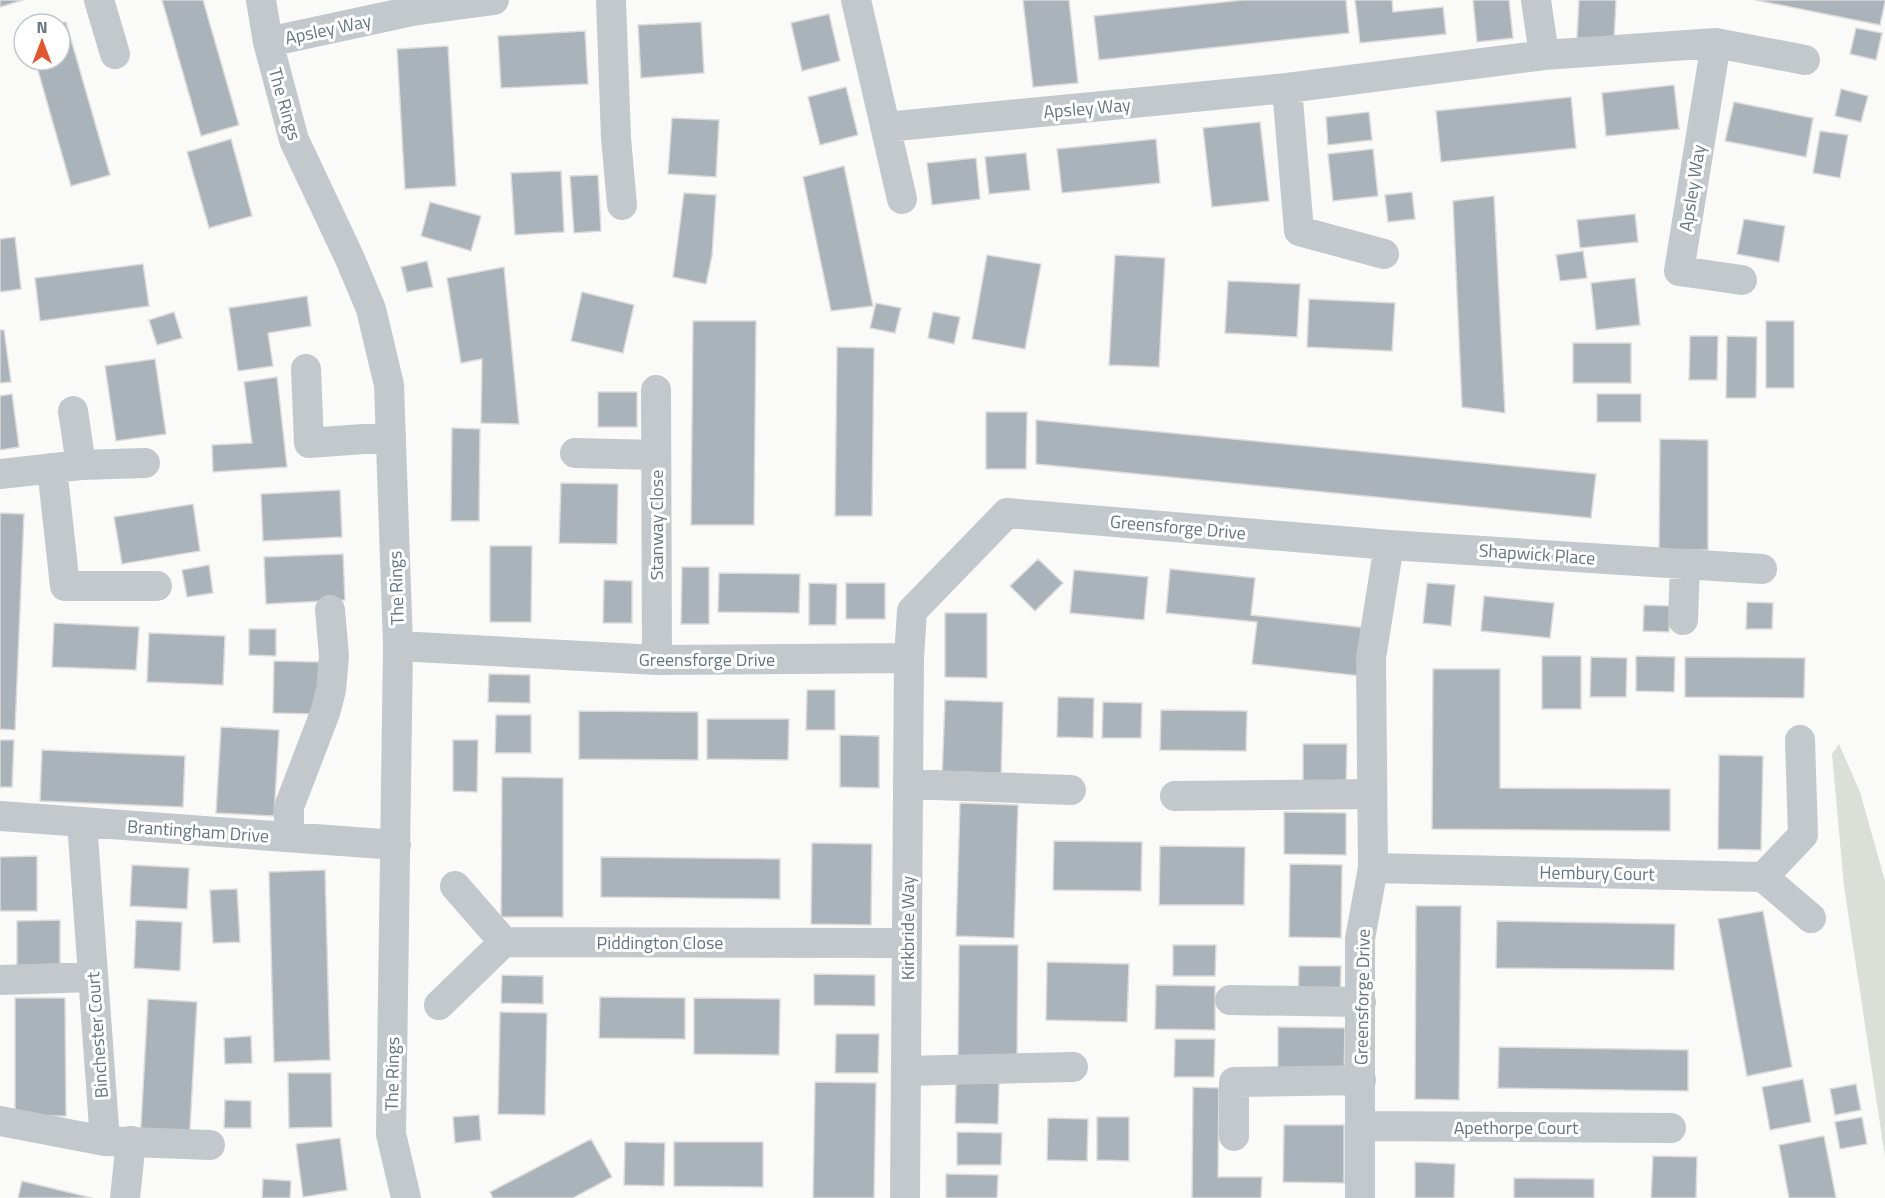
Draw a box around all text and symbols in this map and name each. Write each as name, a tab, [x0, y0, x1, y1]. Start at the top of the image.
street label: Apsley Way	[282, 7, 374, 51]
north arrow	[12, 12, 72, 72]
text: N	[36, 15, 48, 39]
street label: The Rings	[262, 64, 308, 144]
street label: Apsley Way	[1042, 91, 1132, 125]
street label: Apsley Way	[1672, 142, 1712, 233]
street label: Stanway Close	[643, 470, 670, 580]
street label: Greensforge Drive	[1109, 508, 1247, 546]
street label: Shapwick Place	[1478, 536, 1596, 572]
street label: The Rings	[381, 550, 411, 626]
street label: Greensforge Drive	[639, 646, 775, 673]
street label: Brantingham Drive	[126, 813, 270, 849]
street label: Hembury Court	[1539, 858, 1656, 888]
street label: Kirkbride Way	[894, 875, 921, 980]
street label: Piddington Close	[597, 929, 723, 956]
street label: Greensforge Drive	[1347, 929, 1377, 1065]
street label: Binchester Court	[79, 970, 115, 1099]
street label: The Rings	[378, 1037, 406, 1111]
street label: Apethorpe Court	[1454, 1114, 1579, 1141]

